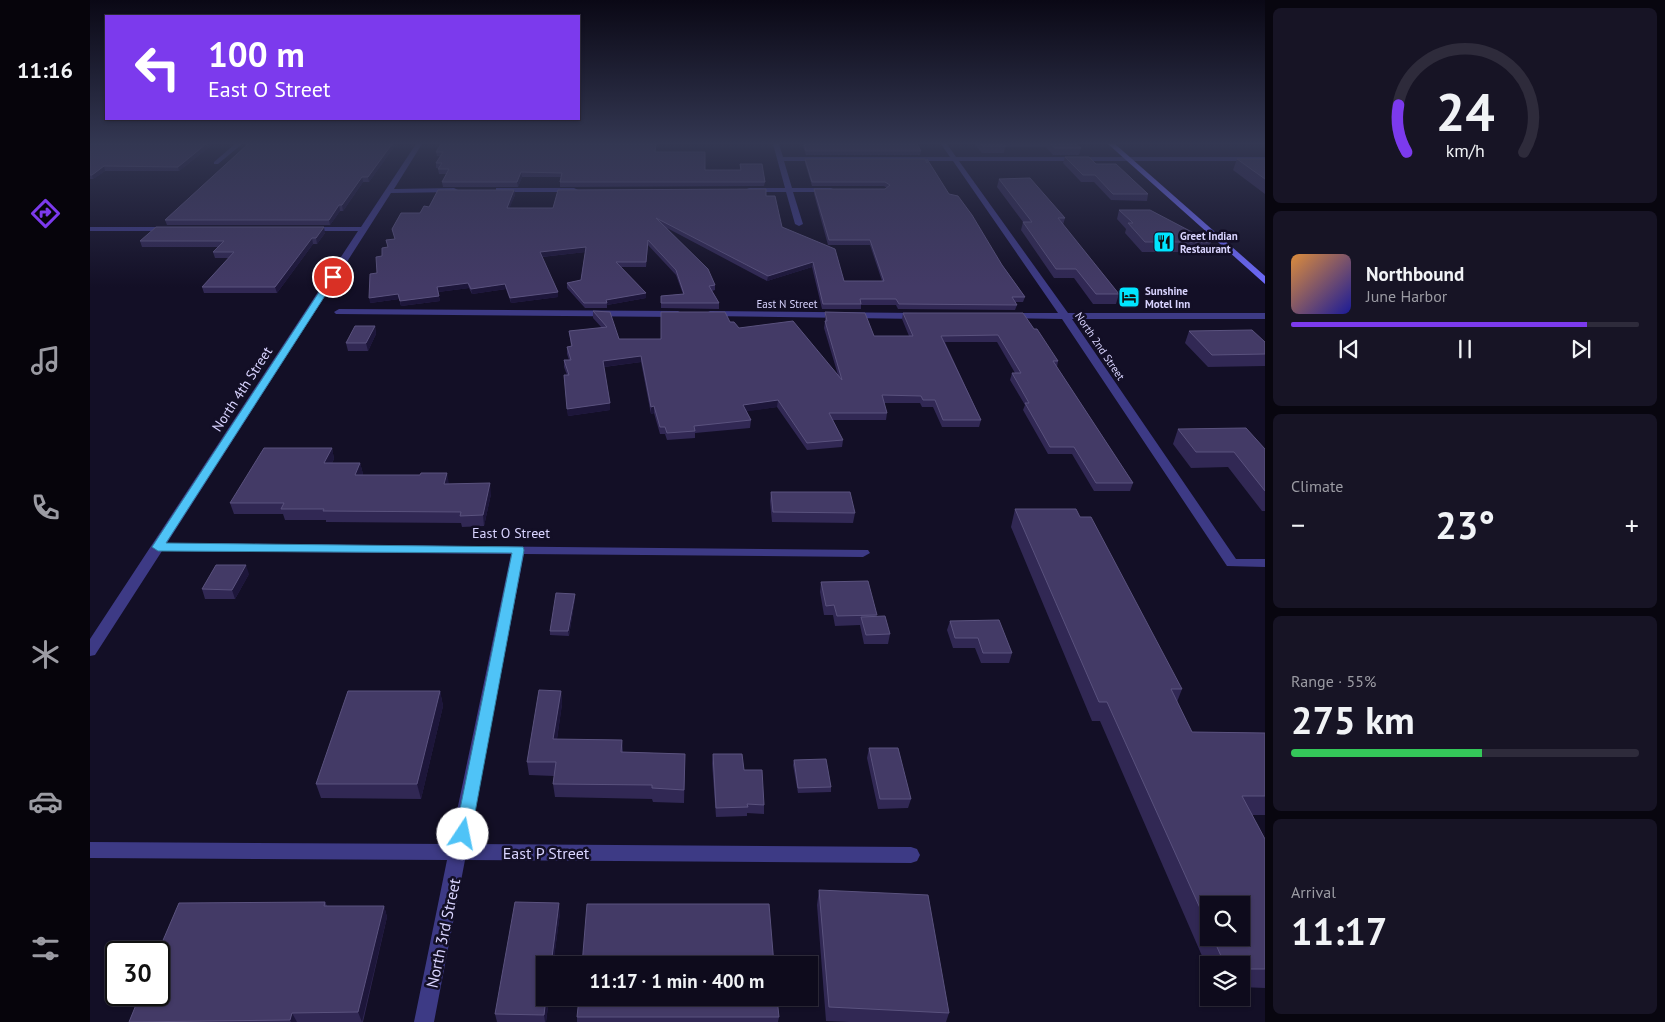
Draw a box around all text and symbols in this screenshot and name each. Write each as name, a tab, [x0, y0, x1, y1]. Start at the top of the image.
text: 100 m	[208, 31, 305, 77]
icon: left	[125, 35, 190, 100]
text: 11:16	[17, 56, 73, 84]
text: East O Street	[208, 75, 330, 103]
text: 24	[1436, 78, 1494, 145]
text: km/h	[1445, 139, 1485, 162]
icon: directions	[28, 196, 63, 231]
place label: Greet Indian Restaurant	[1180, 229, 1238, 256]
restaurant icon: Greet Indian Restaurant	[1152, 230, 1176, 254]
pin	[312, 256, 354, 298]
text: Northbound	[1366, 262, 1464, 286]
icon: arrive	[319, 263, 347, 291]
place label: Sunshine Motel Inn	[1145, 284, 1190, 311]
hotel icon: Sunshine Motel Inn	[1117, 285, 1141, 309]
text: June Harbor	[1366, 286, 1447, 306]
street label: East N Street	[756, 297, 818, 311]
street label: North 2nd Street	[1072, 309, 1128, 383]
icon: previous	[1335, 335, 1363, 363]
icon: pause	[1451, 335, 1479, 363]
icon: next	[1567, 335, 1595, 363]
icon: music	[28, 343, 63, 378]
street label: North 4th Street	[208, 343, 276, 435]
text: Climate	[1291, 476, 1343, 496]
icon: phone	[28, 490, 63, 525]
text: 23°	[1435, 500, 1495, 549]
text: −	[1291, 506, 1305, 543]
text: +	[1625, 506, 1639, 543]
street label: East O Street	[472, 524, 550, 542]
icon: climate	[28, 637, 63, 672]
text: Range · 55%	[1291, 671, 1376, 691]
text: 275 km	[1291, 695, 1415, 744]
icon: car	[28, 784, 63, 819]
position arrow	[436, 807, 488, 859]
street label: East P Street	[503, 843, 590, 863]
street label: North 3rd Street	[422, 876, 465, 990]
text: Arrival	[1291, 882, 1336, 902]
map controls	[1200, 896, 1250, 1006]
button: search	[1200, 896, 1250, 946]
text: 11:17	[1291, 906, 1387, 955]
icon: filters	[28, 931, 63, 966]
speed limit sign: 30	[105, 941, 170, 1006]
button: layers	[1200, 956, 1250, 1006]
text: 11:17 · 1 min · 400 m	[590, 969, 764, 993]

